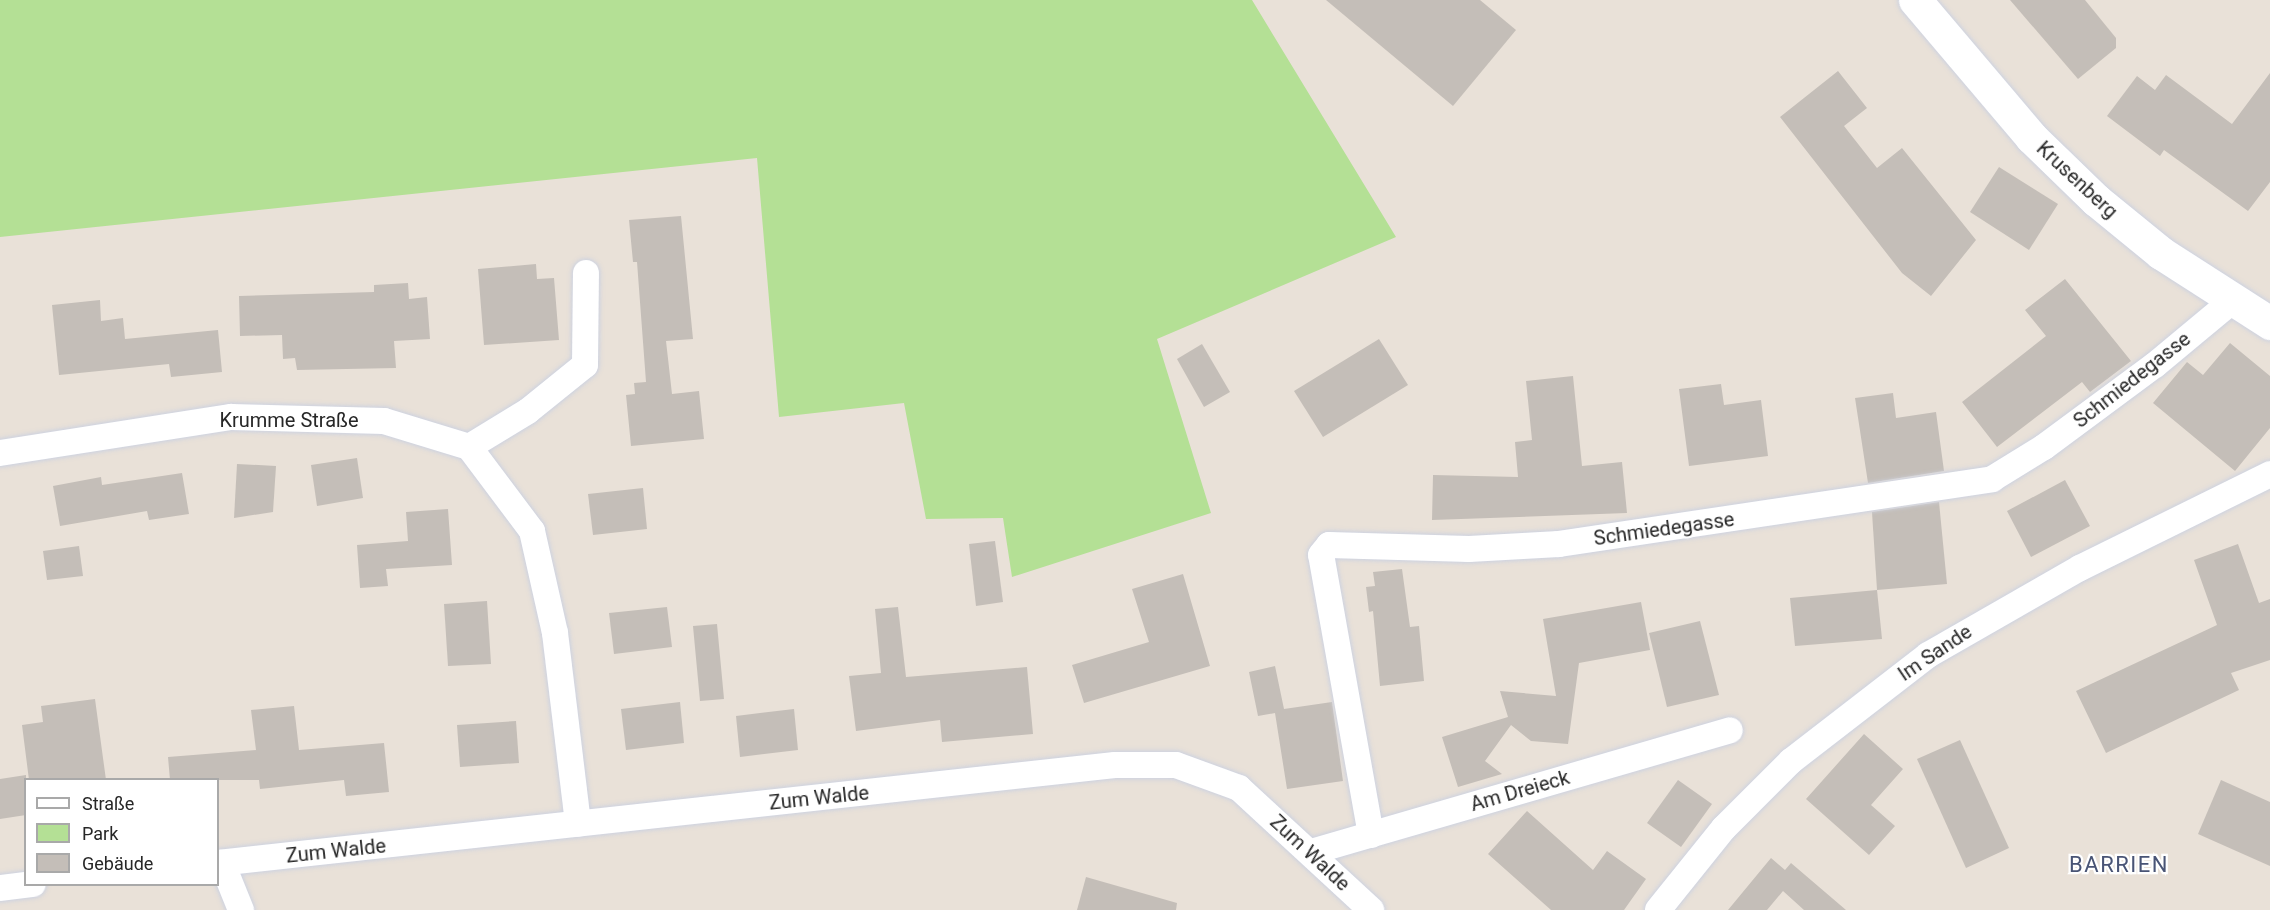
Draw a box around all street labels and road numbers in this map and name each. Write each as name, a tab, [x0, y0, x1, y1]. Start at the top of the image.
street label: Krusenberg	[2032, 136, 2122, 224]
street label: Schmiedegasse	[2069, 327, 2195, 433]
street label: Krumme Straße	[219, 408, 359, 432]
street label: Schmiedegasse	[1592, 507, 1736, 551]
street label: Im Sande	[1894, 620, 1976, 686]
street label: Am Dreieck	[1468, 765, 1572, 817]
street label: Zum Walde	[768, 781, 870, 815]
street label: Zum Walde	[1265, 810, 1355, 896]
street label: Zum Walde	[285, 834, 387, 868]

